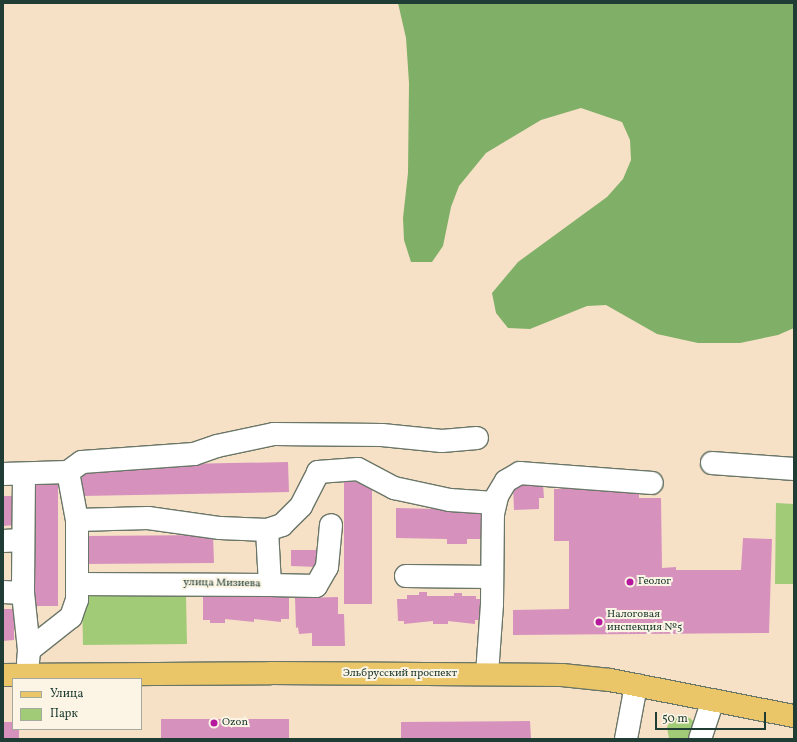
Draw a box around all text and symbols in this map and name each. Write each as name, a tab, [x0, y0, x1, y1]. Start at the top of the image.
place label: Геолог	[638, 575, 671, 589]
street label: улица Мизиева	[183, 577, 261, 591]
marker: Геолог	[625, 577, 635, 587]
place label: Налоговая инспекция №5	[607, 609, 682, 635]
marker: Налоговая инспекция №5	[594, 617, 604, 627]
street label: Эльбрусский проспект	[343, 667, 457, 681]
legend	[12, 678, 142, 730]
text: Улица	[50, 686, 83, 702]
scale bar	[657, 704, 768, 730]
text: Парк	[50, 706, 78, 722]
text: 50 m	[662, 711, 688, 727]
place label: Ozon	[222, 716, 248, 730]
marker: Ozon	[209, 718, 219, 728]

